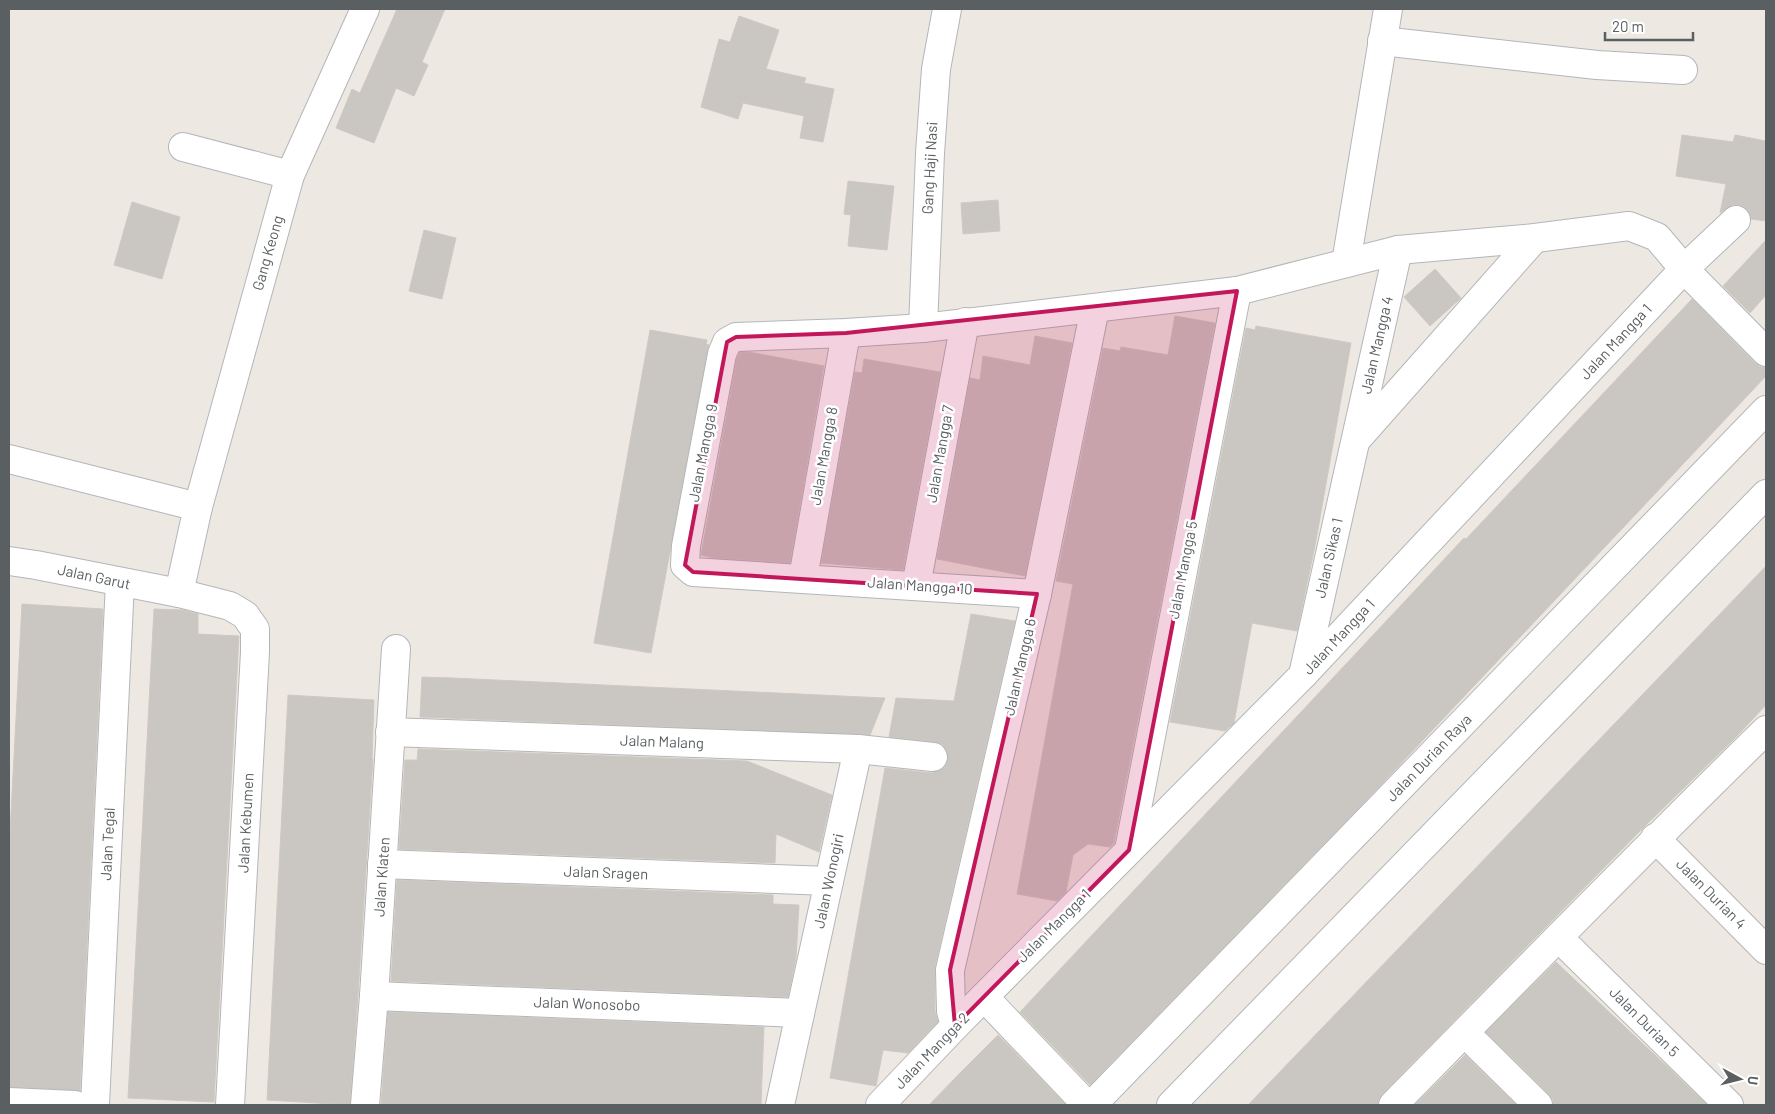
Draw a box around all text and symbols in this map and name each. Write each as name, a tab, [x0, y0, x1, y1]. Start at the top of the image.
scale bar	[1605, 10, 1692, 42]
text: 20 m	[1612, 17, 1644, 35]
street label: Gang Haji Nasi	[918, 121, 940, 215]
street label: Gang Keong	[248, 213, 286, 292]
street label: Jalan Mangga 4	[1356, 294, 1396, 396]
street label: Jalan Mangga 1	[1576, 300, 1655, 383]
street label: Jalan Mangga 9	[684, 402, 720, 503]
street label: Jalan Mangga 7	[922, 404, 956, 504]
street label: Jalan Mangga 8	[806, 405, 841, 506]
street label: Jalan Sikas 1	[1310, 516, 1346, 600]
street label: Jalan Mangga 5	[1164, 519, 1200, 620]
street label: Jalan Garut	[56, 559, 132, 593]
street label: Jalan Mangga 10	[867, 572, 973, 598]
street label: Jalan Mangga 1	[1299, 595, 1378, 678]
street label: Jalan Mangga 6	[999, 616, 1039, 717]
street label: Jalan Durian Raya	[1382, 710, 1475, 805]
street label: Jalan Malang	[620, 731, 704, 751]
street label: Jalan Kebumen	[233, 773, 257, 873]
street label: Jalan Tegal	[96, 807, 118, 881]
street label: Jalan Wonogiri	[809, 832, 847, 930]
street label: Jalan Klaten	[369, 836, 393, 917]
street label: Jalan Durian 4	[1673, 854, 1751, 932]
street label: Jalan Sragen	[564, 862, 649, 882]
street label: Jalan Mangga 1	[1013, 885, 1094, 966]
street label: Jalan Durian 5	[1606, 983, 1683, 1060]
street label: Jalan Wonosobo	[533, 992, 641, 1014]
street label: Jalan Mangga 2	[890, 1008, 972, 1092]
north arrow	[1715, 1054, 1765, 1104]
text: U	[1744, 1075, 1762, 1086]

